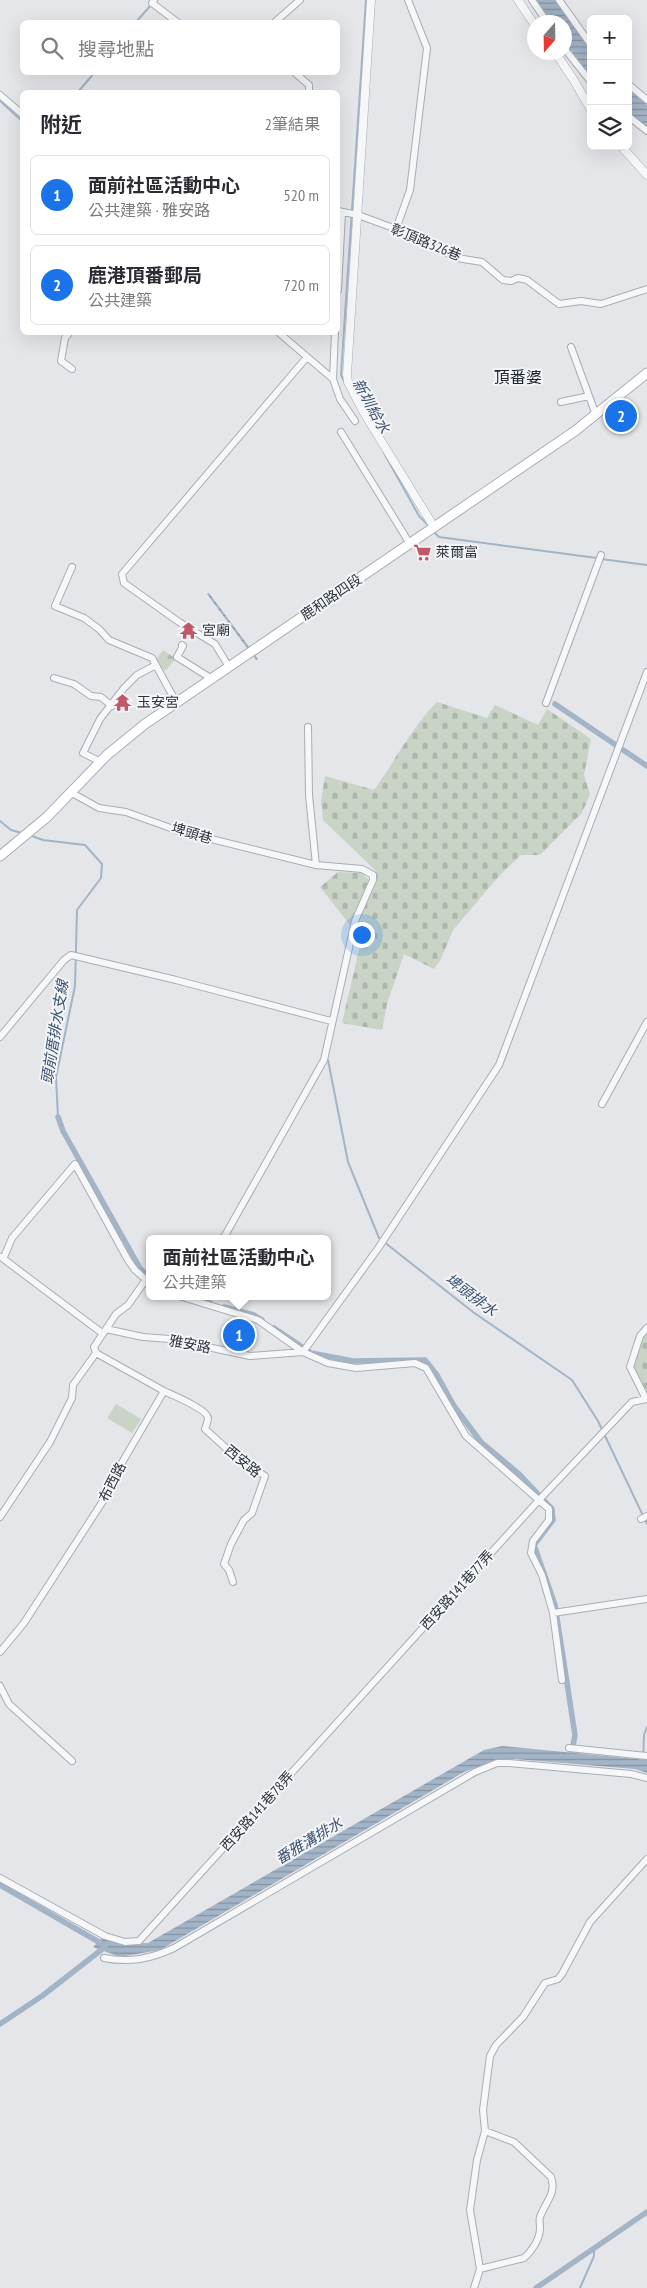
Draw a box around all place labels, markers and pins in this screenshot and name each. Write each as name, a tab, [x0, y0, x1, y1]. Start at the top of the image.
pin: 2	[605, 397, 637, 435]
supermarket icon: 萊爾富	[412, 542, 432, 562]
place label: 萊爾富	[436, 543, 478, 561]
temple icon: 宮廟	[178, 620, 198, 640]
place label: 宮廟	[202, 621, 230, 639]
temple icon: 玉安宮	[113, 692, 133, 712]
place label: 玉安宮	[137, 693, 179, 711]
pin: 1	[223, 1316, 255, 1354]

